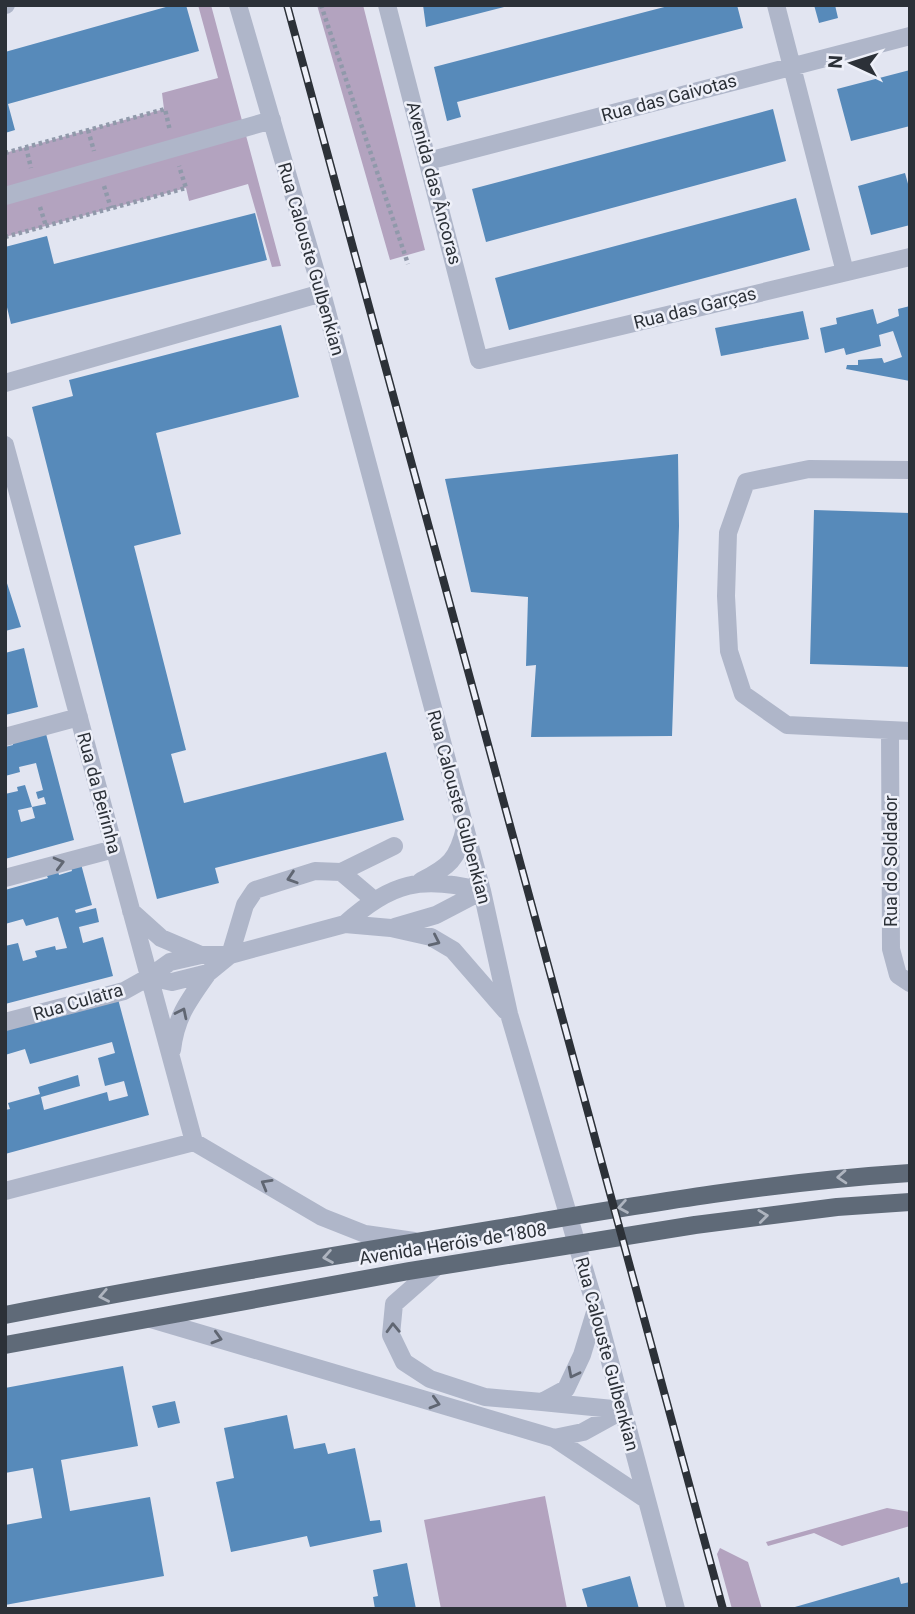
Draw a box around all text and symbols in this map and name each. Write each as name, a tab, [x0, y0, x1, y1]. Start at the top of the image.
north arrow	[817, 28, 887, 98]
text: N	[824, 54, 847, 69]
street label: Rua das Gaivotas	[599, 69, 739, 126]
street label: Avenida das Âncoras	[403, 99, 466, 267]
street label: Rua Calouste Gulbenkian	[274, 160, 349, 358]
street label: Rua das Garças	[631, 282, 758, 333]
street label: Rua Calouste Gulbenkian	[423, 708, 495, 906]
street label: Rua da Beirinha	[73, 730, 126, 856]
street label: Rua do Soldador	[880, 795, 901, 927]
one-way arrow	[53, 857, 65, 871]
one-way arrow	[287, 870, 299, 884]
one-way arrow	[428, 933, 440, 947]
street label: Rua Culatra	[31, 979, 125, 1024]
one-way arrow	[173, 1008, 187, 1020]
one-way arrow	[836, 1169, 847, 1184]
one-way arrow	[260, 1180, 273, 1193]
one-way arrow	[617, 1199, 629, 1214]
one-way arrow	[757, 1209, 769, 1224]
street label: Avenida Heróis de 1808	[358, 1218, 548, 1269]
one-way arrow	[322, 1249, 334, 1264]
street label: Rua Calouste Gulbenkian	[571, 1255, 643, 1453]
one-way arrow	[98, 1287, 110, 1302]
one-way arrow	[385, 1323, 400, 1334]
one-way arrow	[211, 1330, 223, 1345]
one-way arrow	[568, 1366, 582, 1378]
one-way arrow	[429, 1394, 441, 1409]

